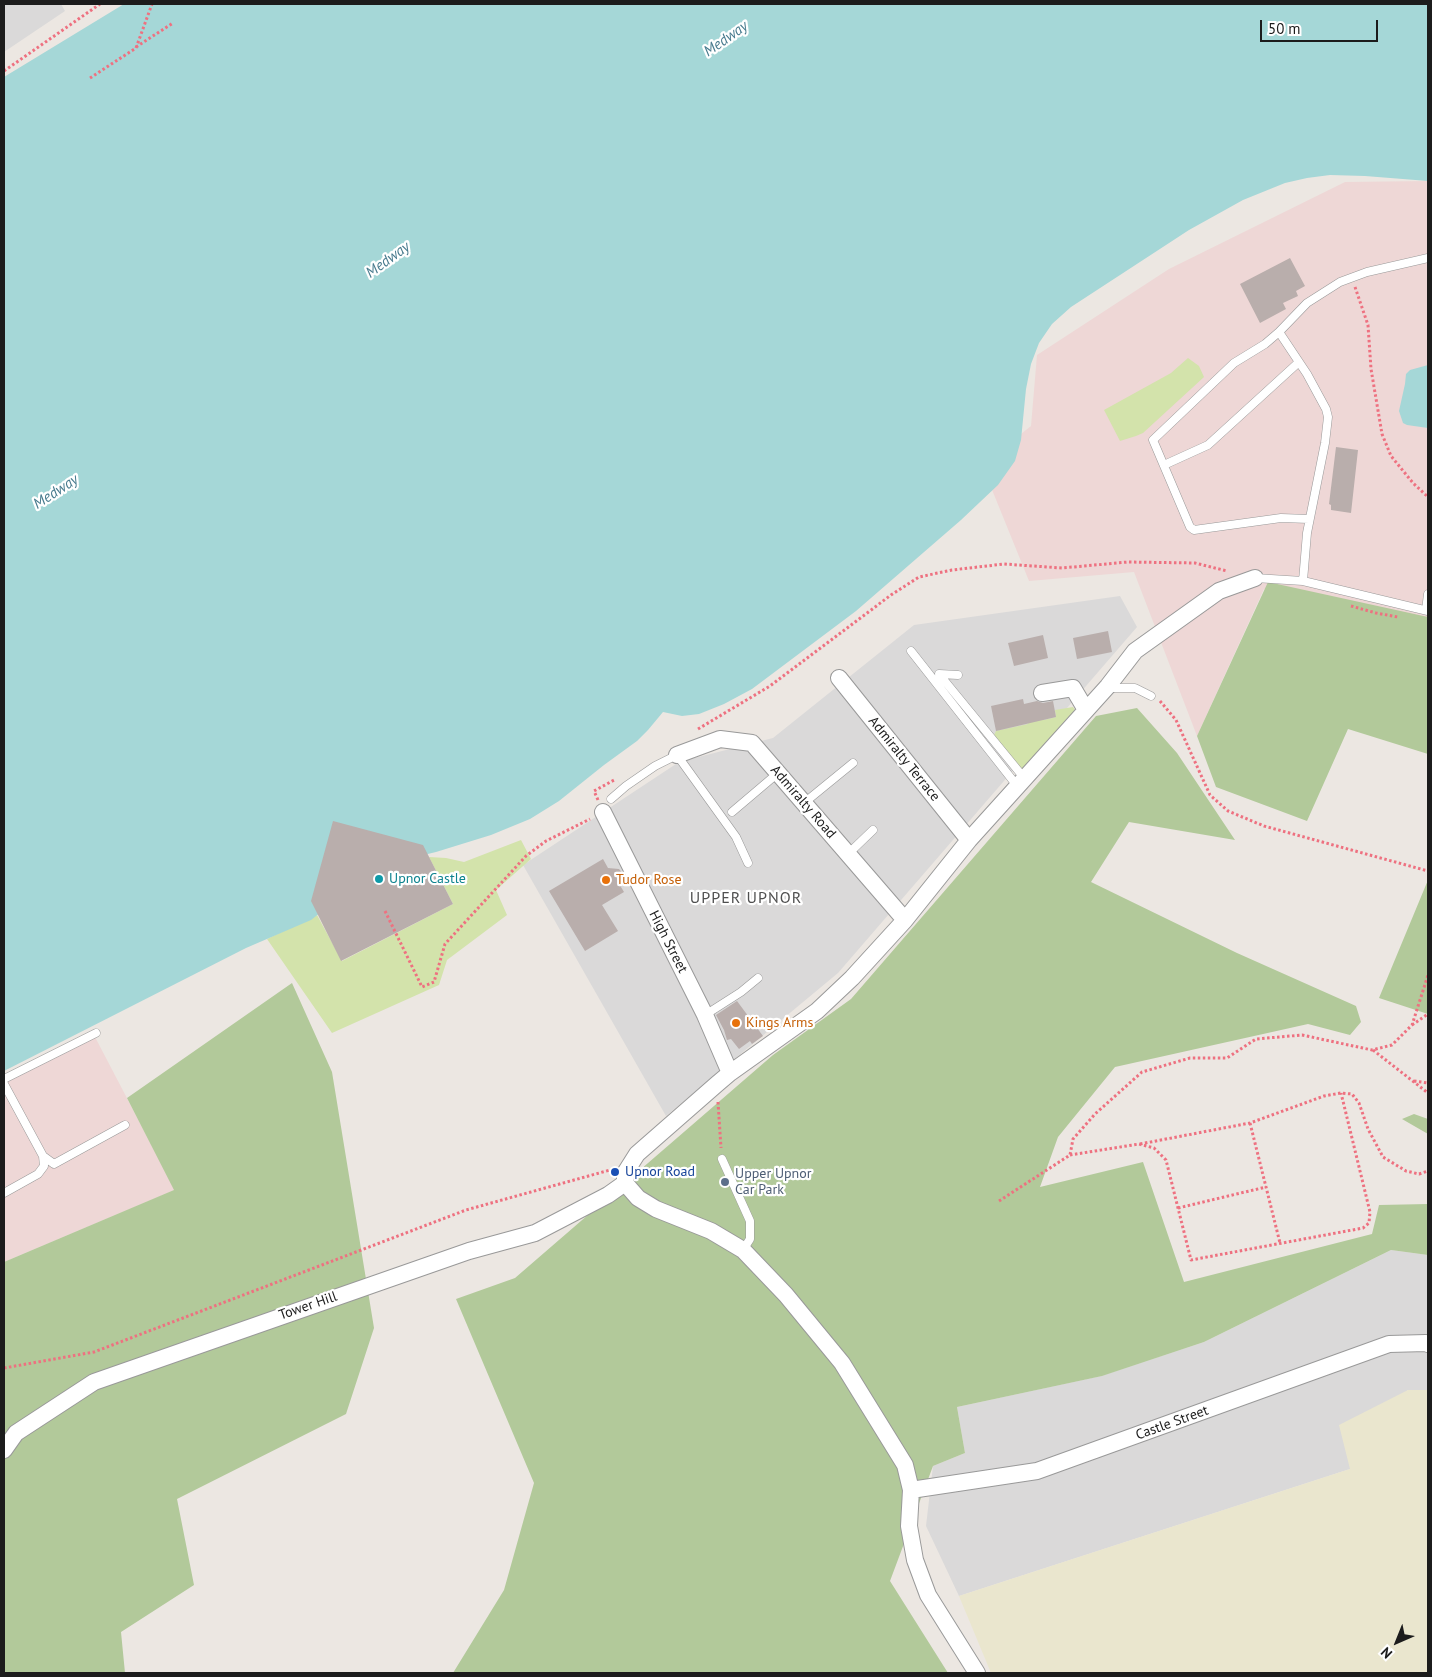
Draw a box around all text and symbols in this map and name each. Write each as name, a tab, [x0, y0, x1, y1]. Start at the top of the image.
scale bar	[1262, 10, 1380, 42]
water label: Medway	[700, 17, 752, 61]
text: 50 m	[1268, 19, 1301, 38]
water label: Medway	[362, 238, 414, 282]
water label: Medway	[30, 471, 82, 513]
street label: Admiralty Terrace	[865, 713, 943, 805]
street label: Admiralty Road	[767, 762, 839, 842]
place label: Upnor Castle	[389, 871, 466, 887]
place label: Tudor Rose	[616, 872, 682, 888]
marker: Upnor Castle	[373, 873, 385, 885]
marker: Tudor Rose	[600, 874, 612, 886]
district label: UPPER UPNOR	[688, 888, 804, 908]
street label: High Street	[645, 908, 691, 976]
place label: Kings Arms	[746, 1015, 813, 1031]
marker: Kings Arms	[730, 1017, 742, 1029]
place label: Upnor Road	[625, 1164, 695, 1180]
marker: Upnor Road	[609, 1166, 621, 1178]
place label: Upper Upnor Car Park	[735, 1166, 812, 1198]
marker: Upper Upnor Car Park	[719, 1176, 731, 1188]
street label: Tower Hill	[277, 1288, 339, 1324]
street label: Castle Street	[1133, 1402, 1211, 1444]
north arrow	[1372, 1617, 1422, 1667]
text: N	[1377, 1643, 1396, 1662]

